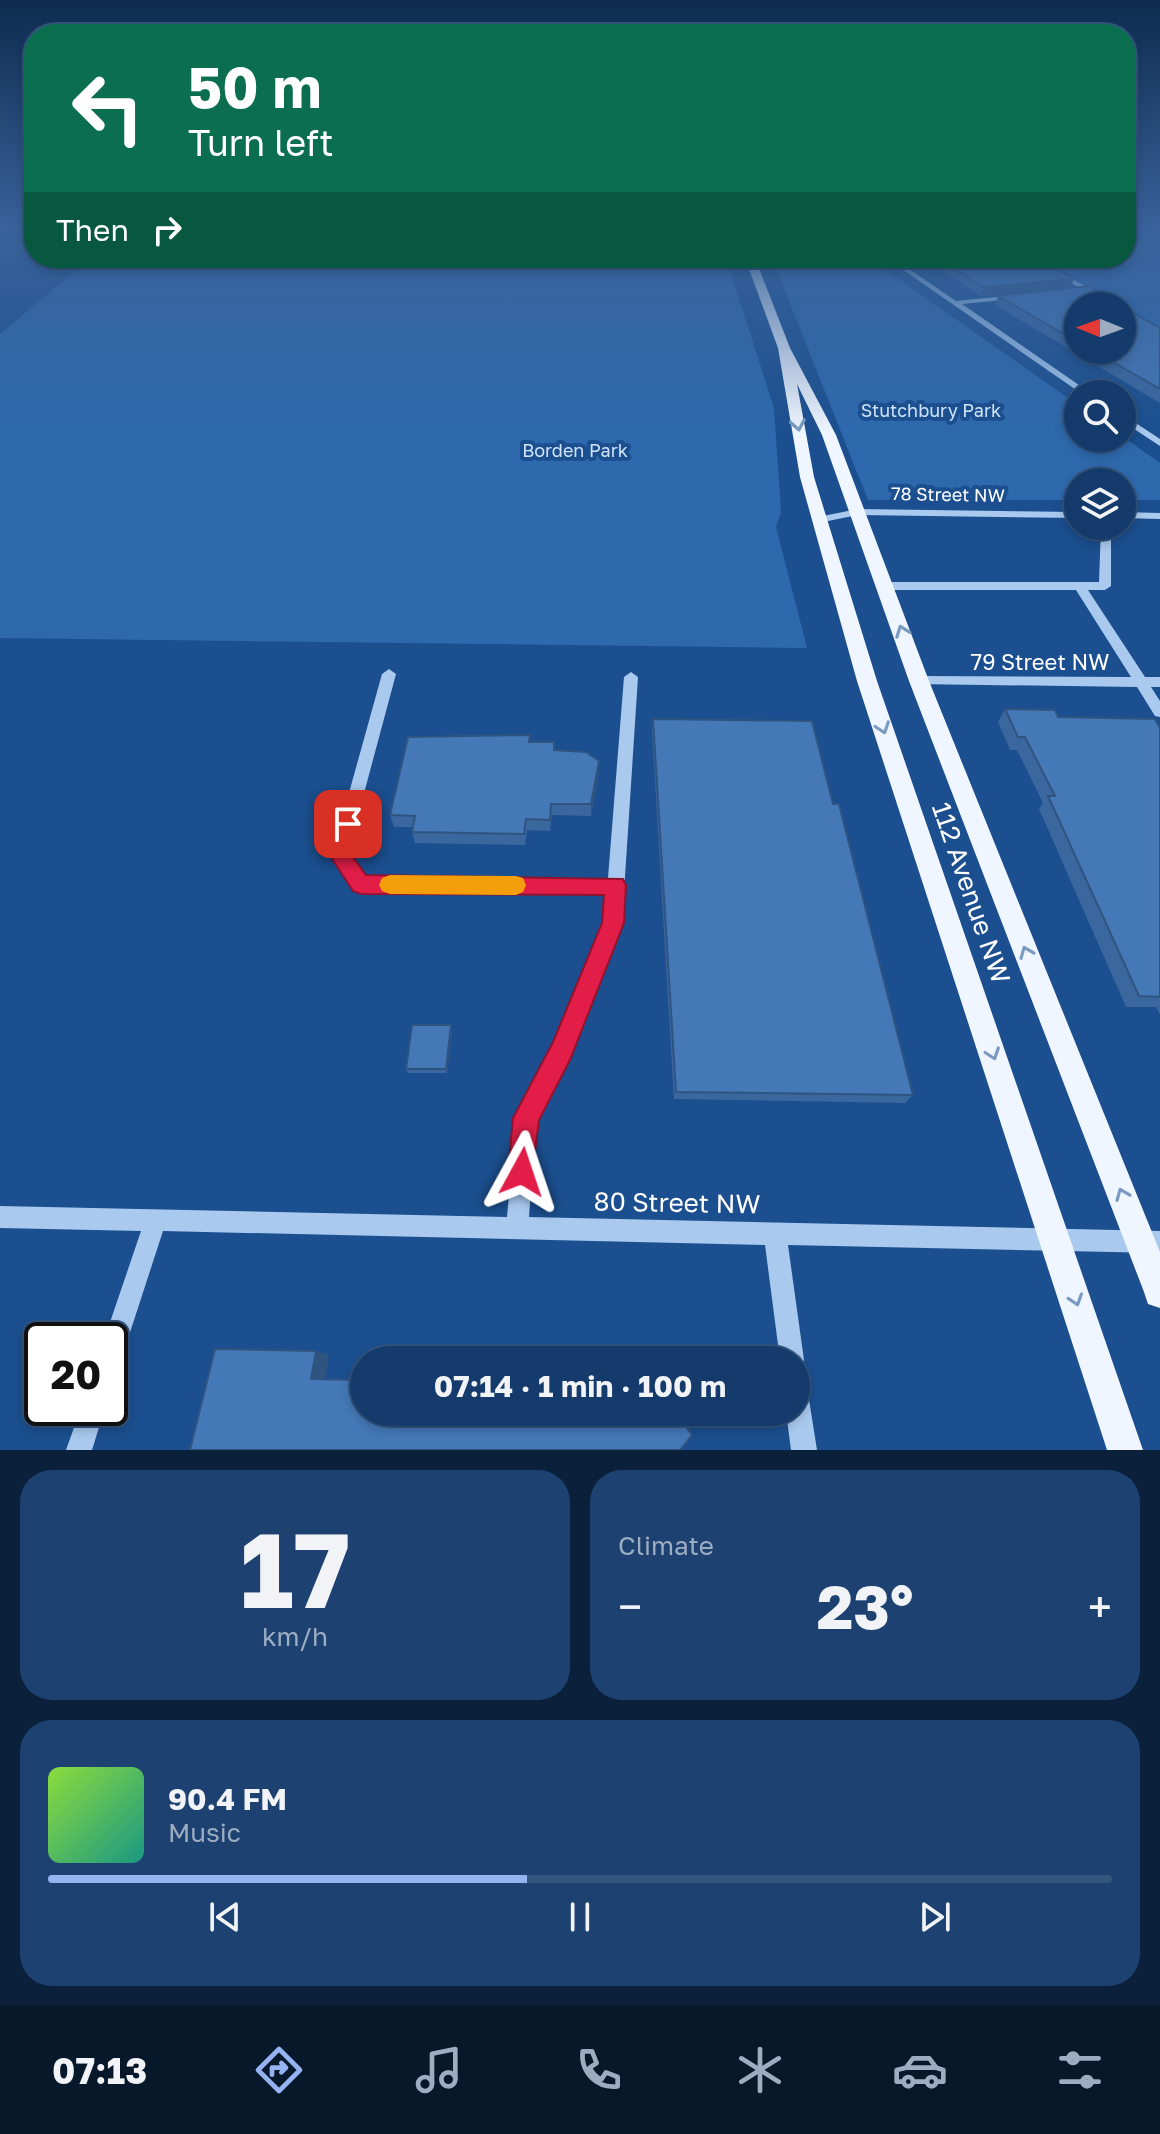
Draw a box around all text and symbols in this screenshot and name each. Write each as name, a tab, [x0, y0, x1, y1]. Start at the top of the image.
text: 50 m	[188, 53, 322, 120]
icon: left	[56, 56, 160, 160]
text: Turn left	[188, 121, 334, 164]
icon: right	[145, 208, 189, 252]
text: Then	[56, 212, 129, 248]
north arrow	[1064, 292, 1136, 364]
map controls	[1064, 292, 1136, 540]
button: search	[1064, 380, 1136, 452]
park label: Stutchbury Park	[861, 399, 1001, 421]
one-way arrow	[789, 418, 806, 432]
park label: Borden Park	[522, 439, 628, 461]
button: layers	[1064, 468, 1136, 540]
street label: 78 Street NW	[891, 482, 1005, 506]
one-way arrow	[895, 625, 911, 639]
street label: 79 Street NW	[971, 648, 1109, 675]
one-way arrow	[874, 720, 890, 734]
pin	[314, 790, 382, 858]
street label: 112 Avenue NW	[926, 798, 1017, 988]
icon: arrive	[326, 802, 370, 846]
one-way arrow	[1019, 946, 1036, 960]
one-way arrow	[984, 1046, 1000, 1060]
position arrow	[480, 1130, 564, 1214]
street label: 80 Street NW	[593, 1186, 761, 1219]
one-way arrow	[1115, 1188, 1132, 1202]
one-way arrow	[1067, 1293, 1083, 1307]
speed limit sign: 20	[24, 1322, 128, 1426]
text: 07:14 · 1 min · 100 m	[434, 1368, 726, 1404]
text: 17	[240, 1506, 350, 1631]
text: Climate	[618, 1530, 714, 1561]
text: 23°	[817, 1570, 913, 1642]
text: −	[618, 1580, 642, 1633]
text: +	[1088, 1580, 1112, 1633]
text: km/h	[262, 1621, 328, 1652]
text: 90.4 FM	[168, 1781, 287, 1817]
text: Music	[168, 1817, 241, 1848]
icon: previous	[203, 1895, 247, 1939]
icon: pause	[558, 1895, 602, 1939]
icon: next	[913, 1895, 957, 1939]
icon: directions	[251, 2042, 307, 2098]
icon: music	[411, 2042, 467, 2098]
icon: phone	[571, 2042, 627, 2098]
icon: climate	[732, 2042, 788, 2098]
icon: car	[892, 2042, 948, 2098]
icon: filters	[1052, 2042, 1108, 2098]
text: 07:13	[52, 2049, 147, 2092]

